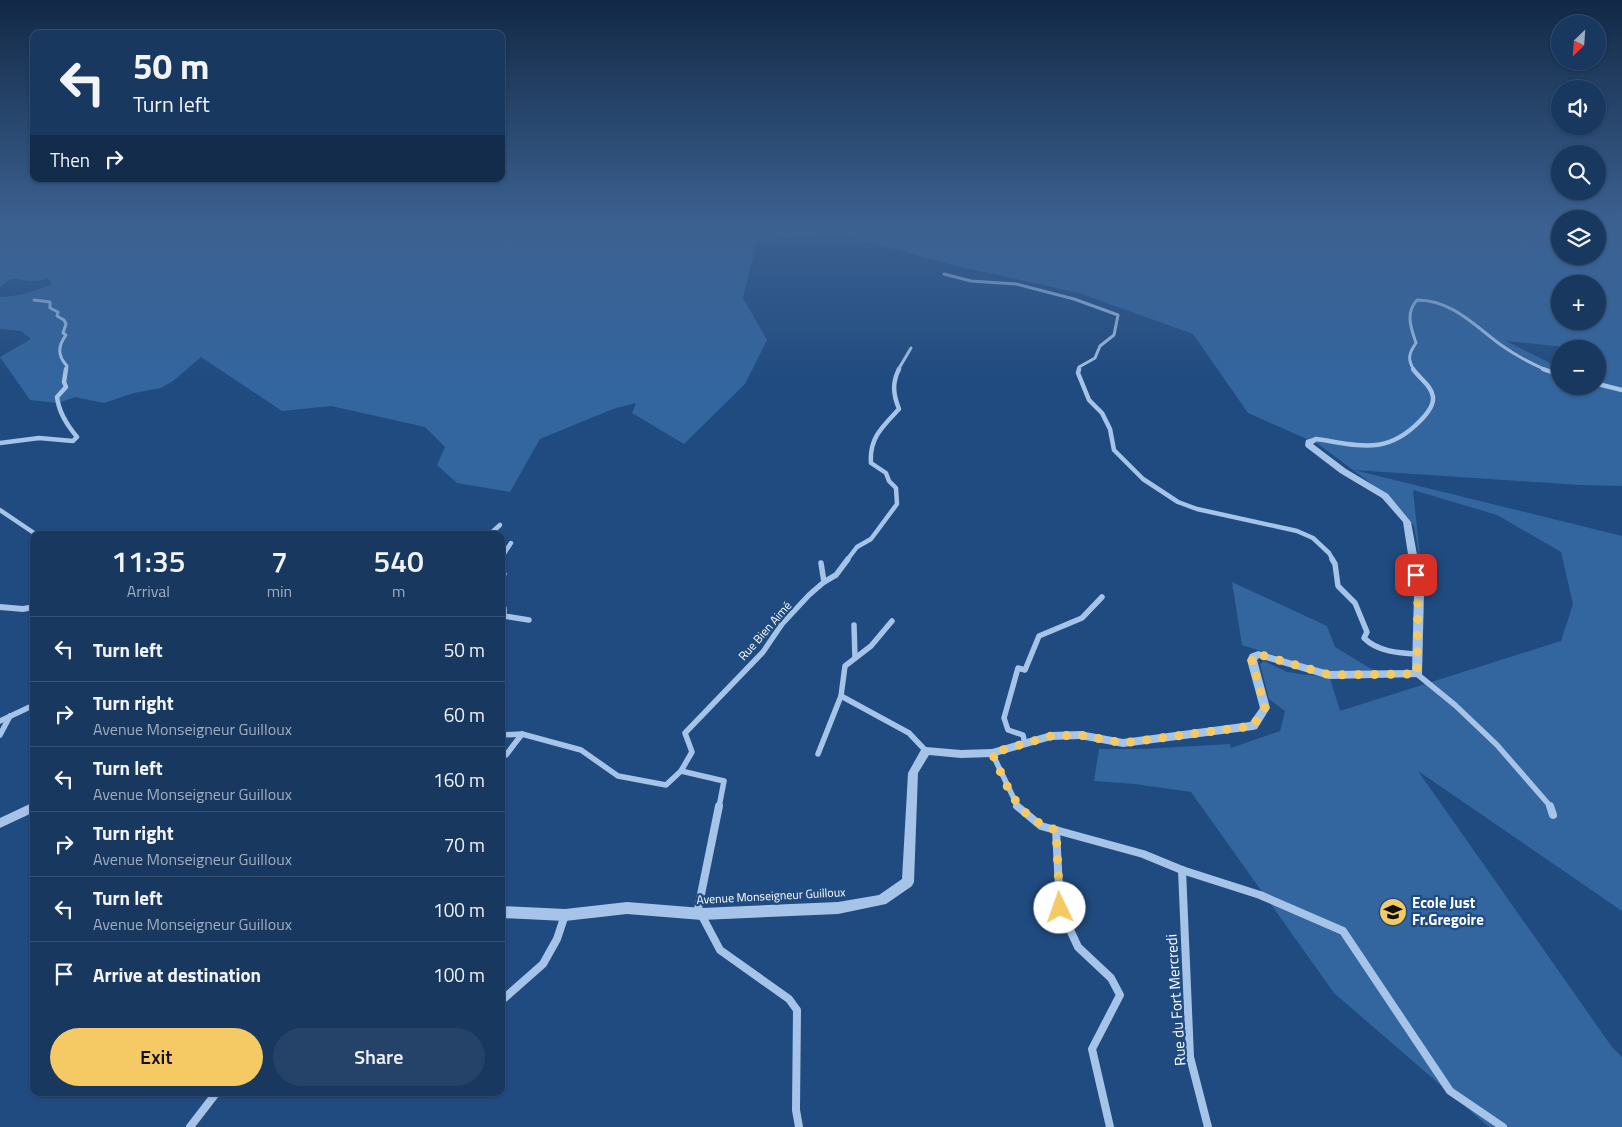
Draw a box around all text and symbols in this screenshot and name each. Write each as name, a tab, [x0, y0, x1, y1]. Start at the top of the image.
north arrow	[1551, 15, 1606, 70]
map controls	[1551, 15, 1606, 395]
text: 50 m	[133, 39, 209, 93]
icon: left	[50, 50, 115, 115]
button: sound	[1551, 80, 1606, 135]
text: Turn left	[133, 87, 210, 121]
text: Then	[50, 145, 90, 174]
icon: right	[100, 145, 128, 173]
button: search	[1551, 145, 1606, 200]
button: layers	[1551, 210, 1606, 265]
button: +	[1551, 275, 1606, 330]
button: −	[1551, 340, 1606, 395]
text: 11:35	[111, 538, 186, 584]
text: 7	[271, 538, 288, 584]
text: 540	[373, 538, 424, 584]
pin	[1395, 554, 1437, 596]
icon: arrive	[1402, 561, 1430, 589]
text: Arrival	[127, 579, 170, 603]
text: min	[267, 579, 292, 603]
text: m	[392, 579, 405, 603]
street label: Rue Bien Aimé	[733, 597, 796, 665]
icon: left	[50, 635, 78, 663]
text: Turn left	[93, 635, 163, 664]
text: 50 m	[444, 635, 485, 664]
text: Turn right	[93, 688, 174, 717]
icon: right	[50, 700, 78, 728]
text: 60 m	[444, 700, 485, 729]
text: Avenue Monseigneur Guilloux	[93, 717, 292, 741]
text: Turn left	[93, 753, 163, 782]
icon: left	[50, 765, 78, 793]
text: 160 m	[433, 765, 485, 794]
text: Avenue Monseigneur Guilloux	[93, 782, 292, 806]
text: Turn right	[93, 818, 174, 847]
icon: right	[50, 830, 78, 858]
text: 70 m	[444, 830, 485, 859]
text: Avenue Monseigneur Guilloux	[93, 847, 292, 871]
position arrow	[1033, 881, 1085, 933]
street label: Avenue Monseigneur Guilloux	[696, 882, 847, 909]
text: Turn left	[93, 883, 163, 912]
place label: Ecole Just Fr.Gregoire	[1412, 891, 1484, 931]
icon: left	[50, 895, 78, 923]
text: 100 m	[433, 895, 485, 924]
school or university icon: Ecole Just Fr.Gregoire	[1378, 897, 1408, 927]
text: Avenue Monseigneur Guilloux	[93, 912, 292, 936]
street label: Rue du Fort Mercredi	[1159, 933, 1192, 1067]
icon: arrive	[50, 960, 78, 988]
text: Arrive at destination	[93, 960, 261, 989]
text: 100 m	[433, 960, 485, 989]
button: Exit	[50, 1028, 263, 1086]
button: Share	[273, 1028, 485, 1086]

